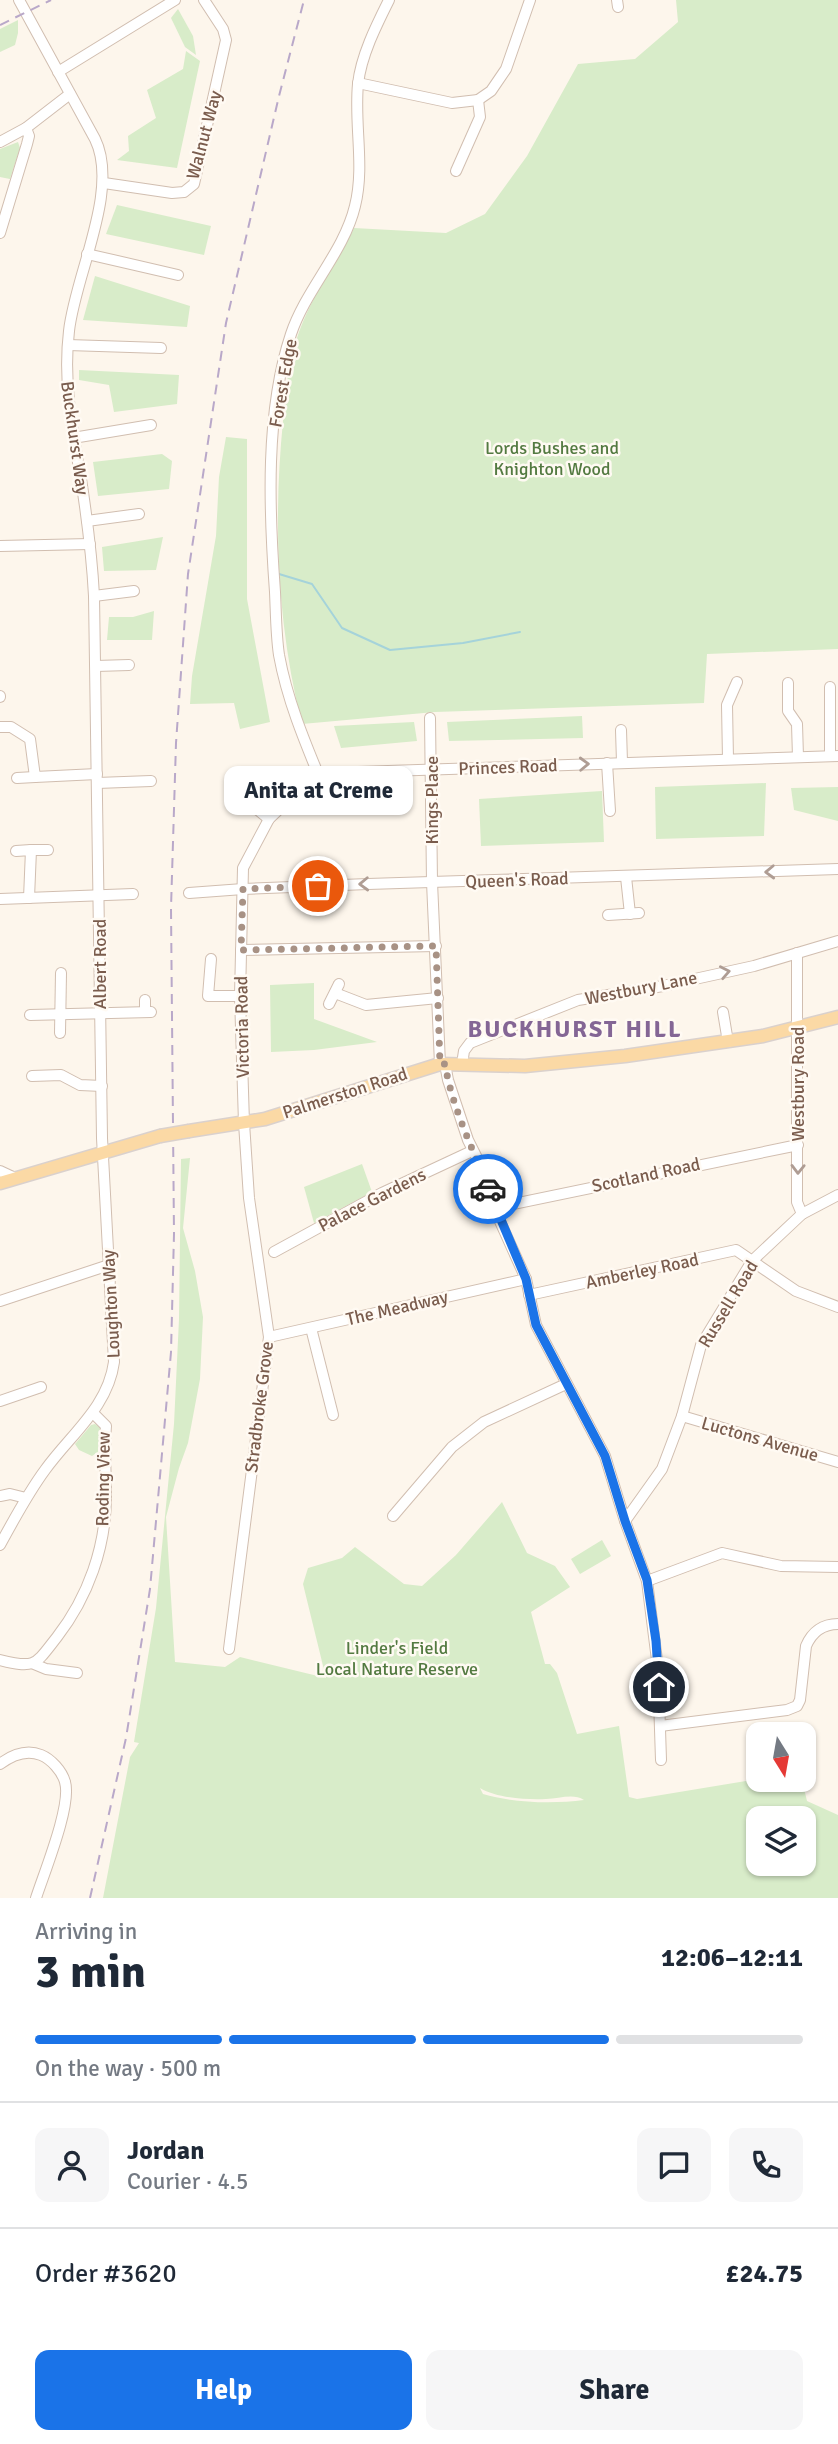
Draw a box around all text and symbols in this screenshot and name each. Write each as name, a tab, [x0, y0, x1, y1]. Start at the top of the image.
street label: Walnut Way	[182, 88, 227, 182]
street label: Forest Edge	[264, 337, 302, 429]
street label: Buckhurst Way	[56, 380, 94, 497]
park label: Lords Bushes and Knighton Wood	[485, 437, 619, 480]
street label: Princes Road	[458, 754, 558, 780]
street label: Kings Place	[421, 756, 443, 844]
one-way arrow	[578, 756, 589, 771]
callout: Anita at Creme	[224, 767, 412, 816]
text: Anita at Creme	[244, 776, 393, 805]
pin	[288, 856, 348, 916]
one-way arrow	[764, 864, 775, 879]
icon: bag	[299, 867, 337, 905]
street label: Queen's Road	[465, 867, 569, 893]
one-way arrow	[358, 877, 369, 892]
street label: Albert Road	[89, 919, 111, 1009]
street label: Westbury Lane	[583, 966, 699, 1010]
one-way arrow	[719, 966, 731, 981]
street label: Victoria Road	[230, 975, 254, 1079]
district label: BUCKHURST HILL	[467, 1014, 683, 1044]
street label: Westbury Road	[787, 1026, 809, 1142]
street label: Palmerston Road	[280, 1062, 410, 1124]
street label: Scotland Road	[590, 1153, 702, 1197]
courier	[453, 1154, 523, 1224]
street label: Palace Gardens	[314, 1163, 430, 1237]
one-way arrow	[790, 1165, 806, 1175]
icon: car	[469, 1170, 507, 1208]
street label: Amberley Road	[583, 1248, 701, 1294]
street label: Loughton Way	[97, 1249, 125, 1359]
street label: Russell Road	[693, 1256, 763, 1352]
street label: The Meadway	[344, 1285, 451, 1330]
street label: Stradbroke Grove	[240, 1340, 278, 1474]
street label: Luctons Avenue	[699, 1412, 821, 1466]
street label: Roding View	[91, 1432, 115, 1526]
park label: Linder's Field Local Nature Reserve	[316, 1637, 478, 1680]
pin	[629, 1657, 689, 1717]
icon: home	[640, 1668, 678, 1706]
north arrow	[746, 1722, 816, 1792]
map controls	[746, 1722, 816, 1876]
button: layers	[746, 1806, 816, 1876]
text: Arriving in	[35, 1917, 137, 1946]
text: 12:06–12:11	[661, 1942, 803, 1974]
text: 3 min	[35, 1944, 146, 2000]
text: On the way · 500 m	[35, 2054, 221, 2083]
button: person	[35, 2128, 109, 2202]
button: chat	[637, 2128, 711, 2202]
button: phone	[729, 2128, 803, 2202]
text: Jordan	[127, 2135, 204, 2167]
text: Courier · 4.5	[127, 2167, 248, 2196]
text: Order #3620	[35, 2258, 176, 2290]
text: £24.75	[725, 2258, 803, 2290]
button: Help	[35, 2350, 412, 2430]
button: Share	[426, 2350, 803, 2430]

